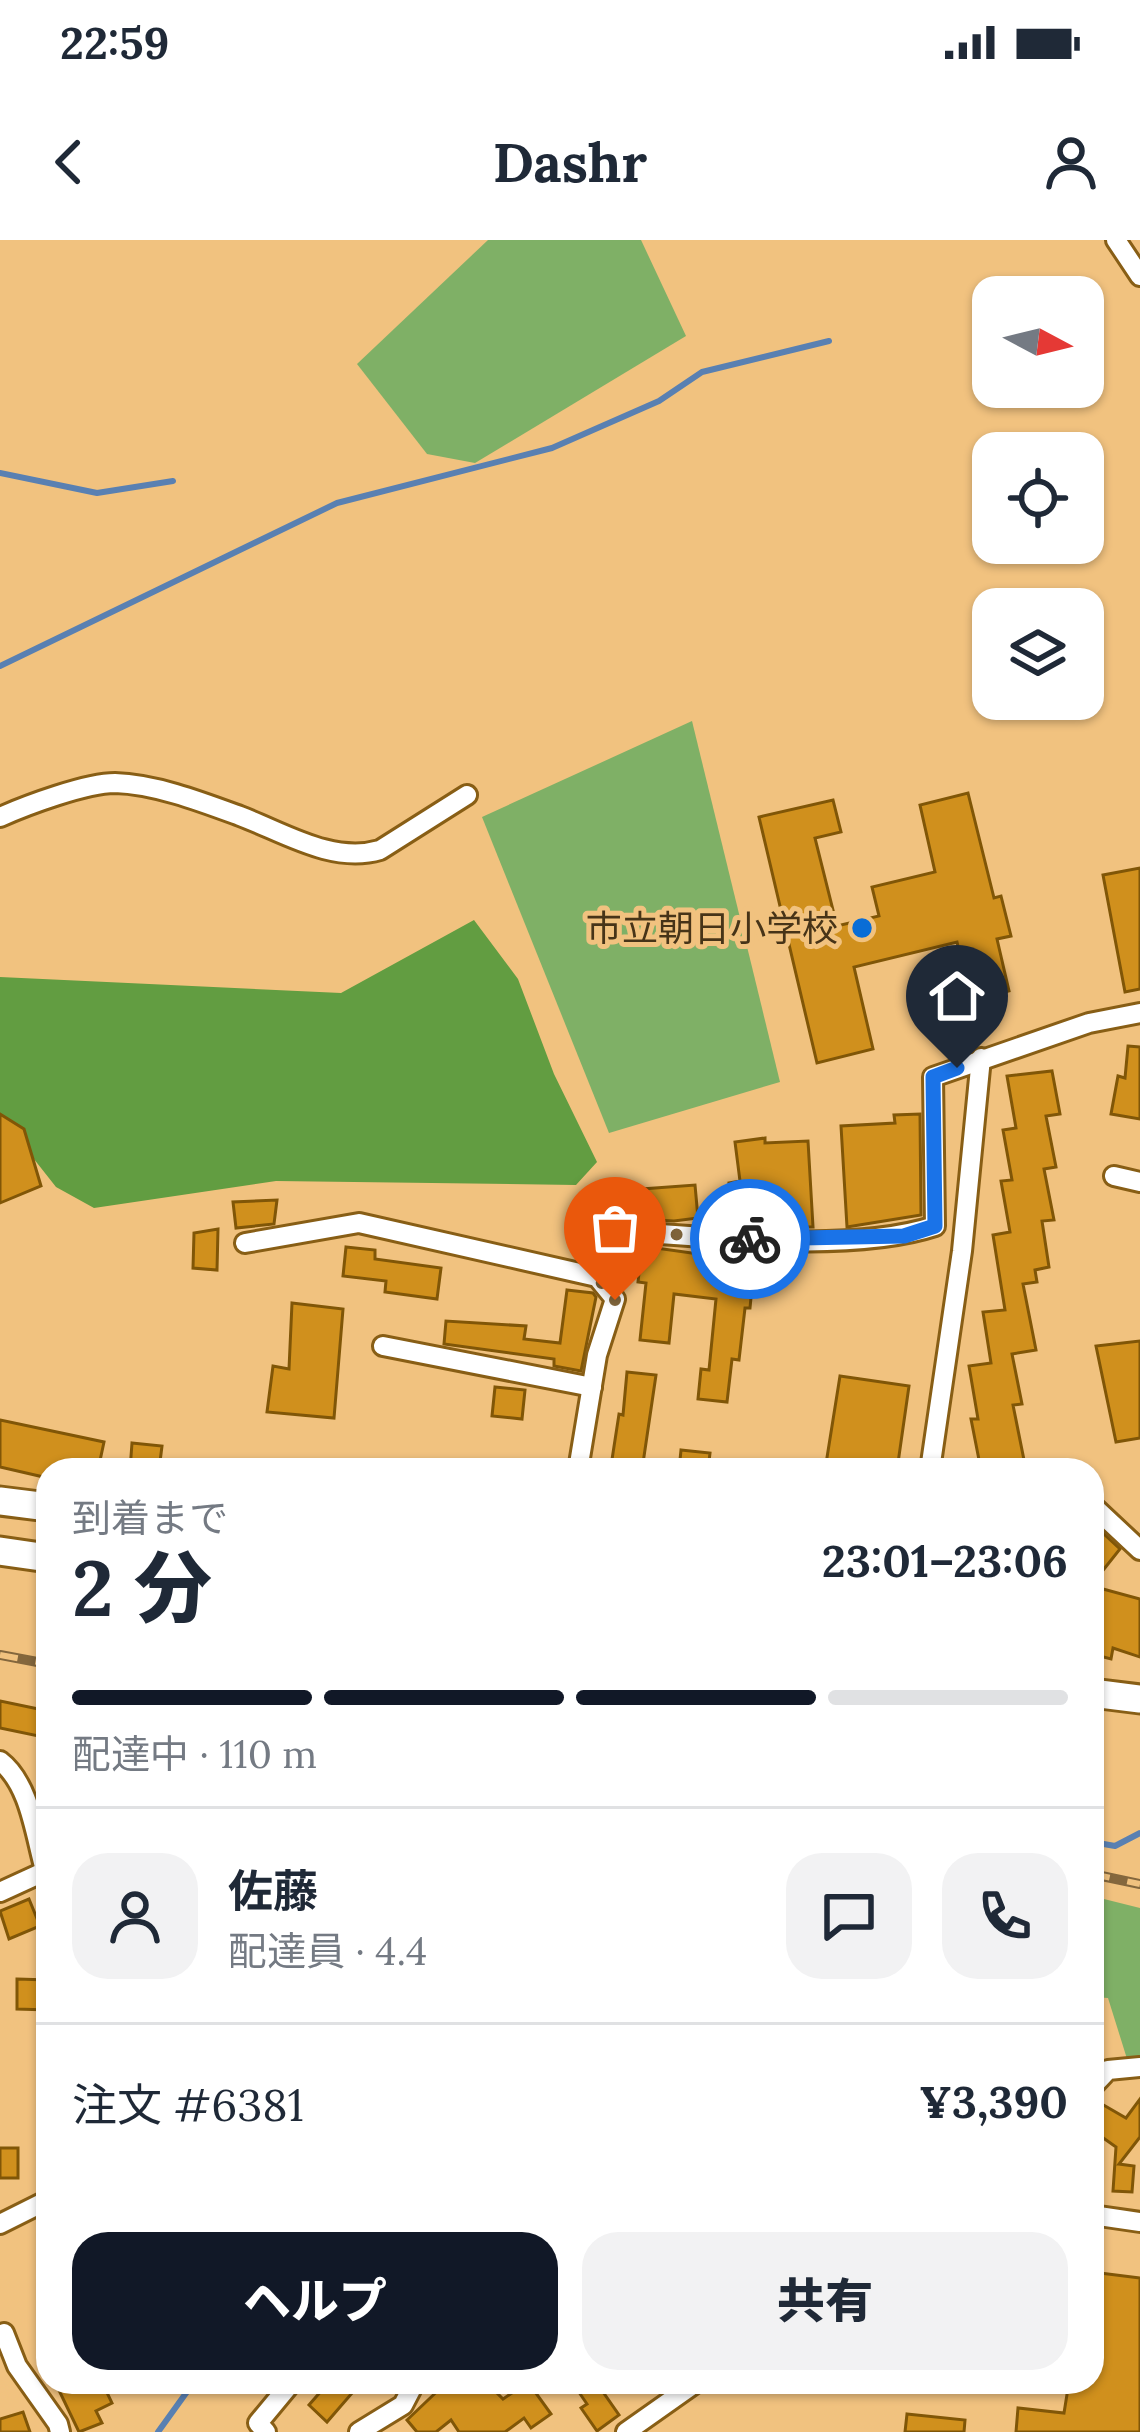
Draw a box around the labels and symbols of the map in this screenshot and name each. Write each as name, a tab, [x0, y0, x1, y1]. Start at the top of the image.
north arrow	[972, 276, 1104, 408]
place label: 市立朝日小学校	[586, 905, 838, 951]
marker: 市立朝日小学校	[849, 915, 875, 941]
pin	[906, 945, 1008, 1068]
pin	[564, 1177, 666, 1300]
courier	[690, 1179, 810, 1299]

